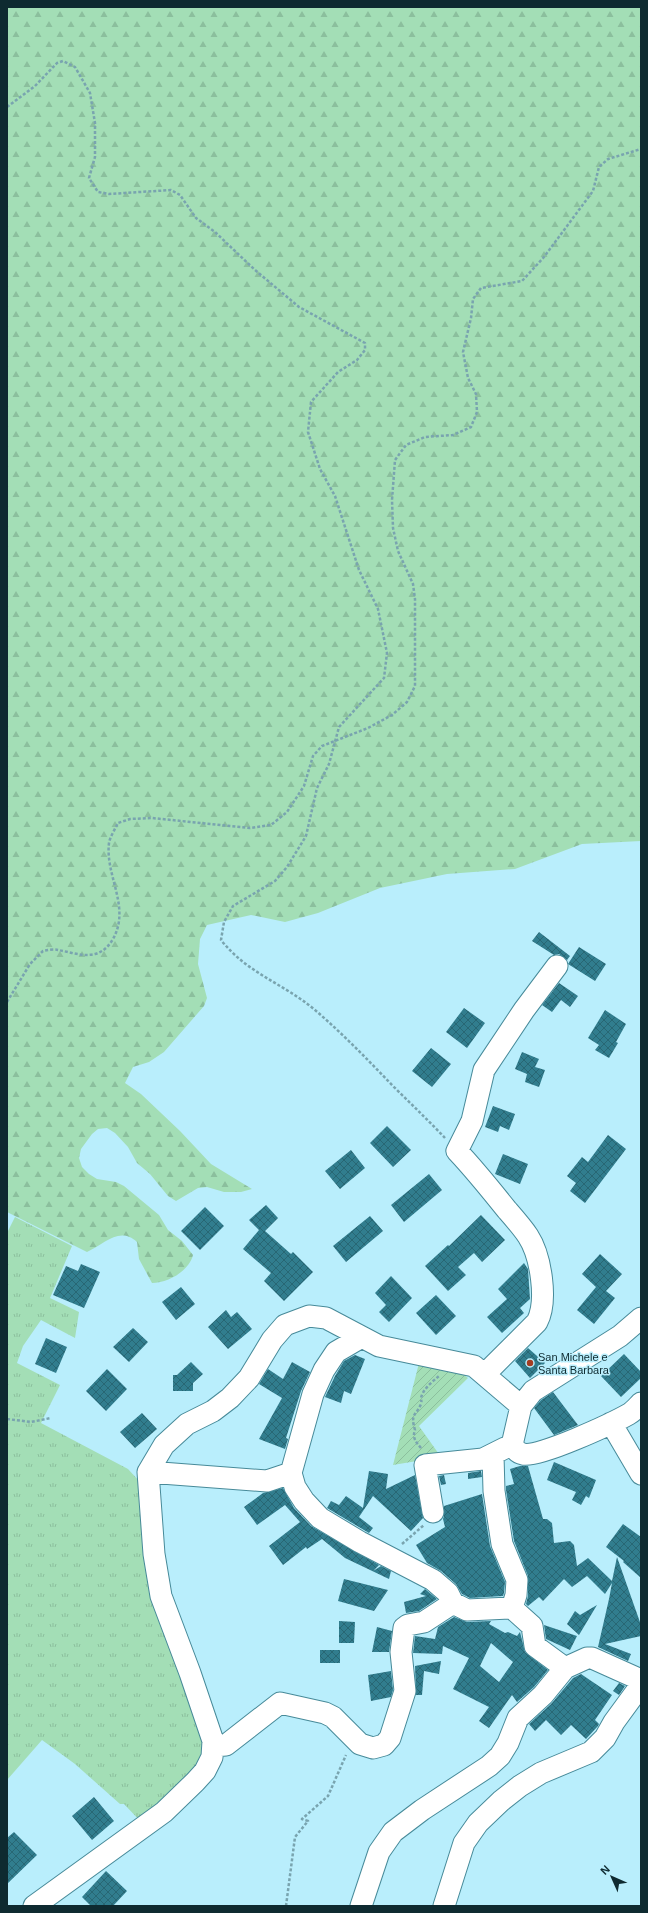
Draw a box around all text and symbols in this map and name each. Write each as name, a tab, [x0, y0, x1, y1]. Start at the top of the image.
place label: San Michele e Santa Barbara	[538, 1351, 610, 1376]
marker: San Michele e Santa Barbara	[525, 1358, 535, 1368]
north arrow	[592, 1857, 632, 1897]
text: N	[598, 1863, 612, 1877]

